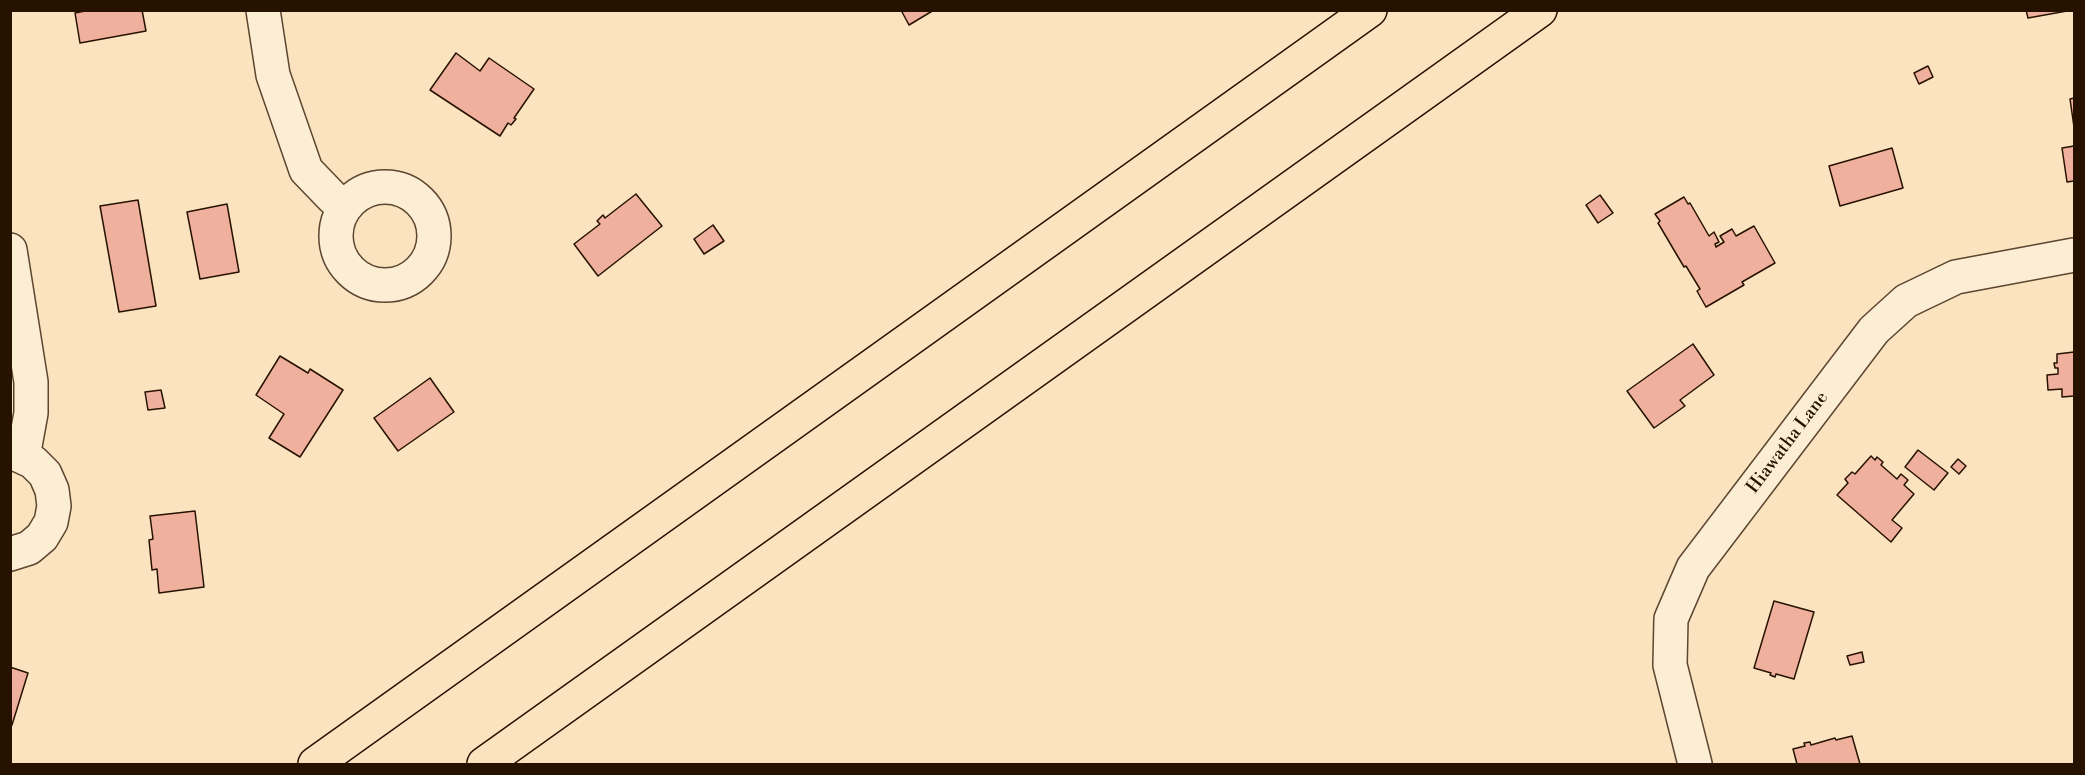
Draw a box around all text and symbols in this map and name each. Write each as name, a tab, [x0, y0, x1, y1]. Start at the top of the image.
street label: Hiawatha Lane	[1743, 388, 1833, 498]

